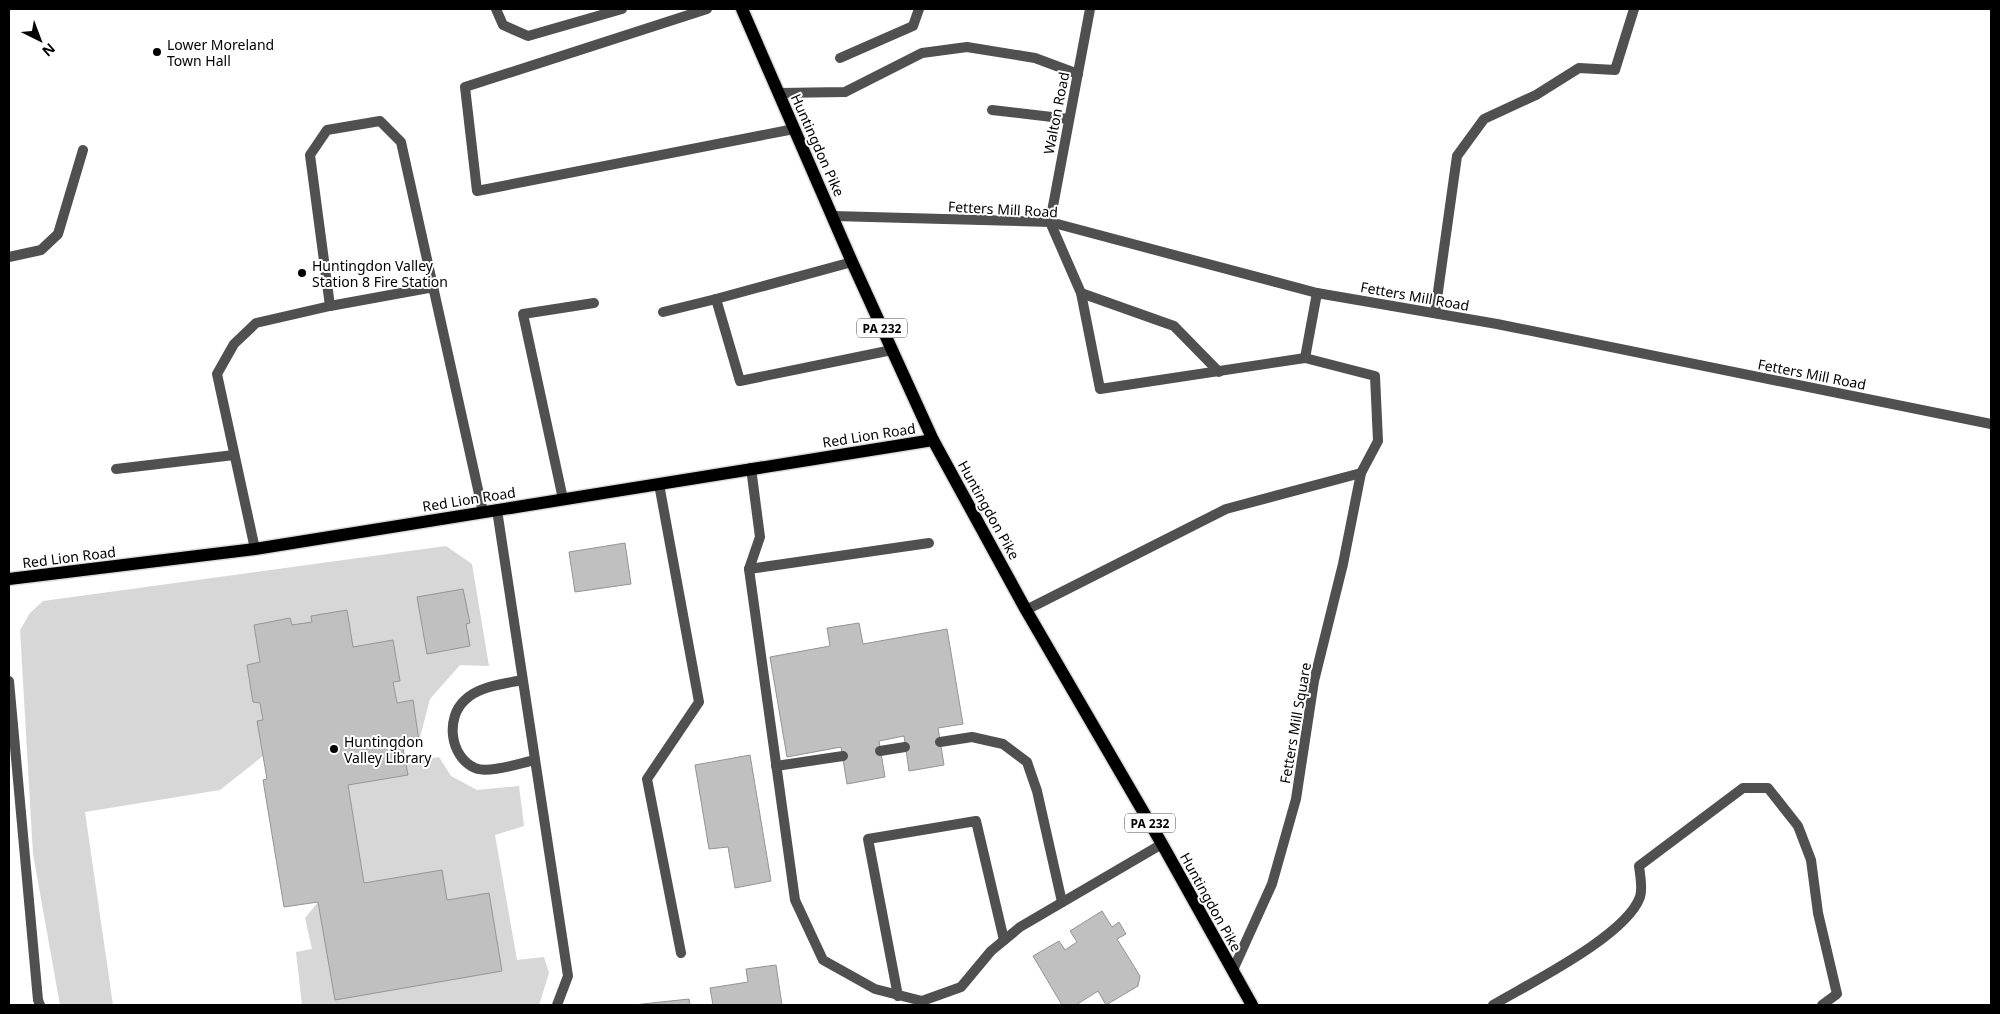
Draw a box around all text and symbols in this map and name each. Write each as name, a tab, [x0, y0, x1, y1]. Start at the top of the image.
north arrow	[15, 15, 65, 65]
place label: Lower Moreland Town Hall	[167, 35, 274, 70]
text: N	[38, 39, 60, 61]
marker: Lower Moreland Town Hall	[151, 46, 163, 58]
street label: Walton Road	[1039, 70, 1073, 156]
street label: Huntingdon Pike	[787, 91, 849, 199]
street label: Fetters Mill Road	[948, 197, 1058, 221]
place label: Huntingdon Valley Station 8 Fire Station	[312, 256, 448, 291]
marker: Huntingdon Valley Station 8 Fire Station	[296, 267, 308, 279]
street label: Fetters Mill Road	[1359, 277, 1471, 315]
road number: PA 232	[857, 318, 907, 338]
street label: Fetters Mill Road	[1756, 354, 1868, 394]
street label: Red Lion Road	[821, 418, 917, 452]
street label: Huntingdon Pike	[954, 457, 1024, 563]
street label: Red Lion Road	[421, 482, 517, 516]
street label: Red Lion Road	[21, 542, 117, 572]
street label: Fetters Mill Square	[1275, 661, 1315, 785]
place label: Huntingdon Valley Library	[344, 732, 432, 767]
marker: Huntingdon Valley Library	[328, 743, 340, 755]
road number: PA 232	[1125, 814, 1175, 832]
street label: Huntingdon Pike	[1176, 849, 1246, 955]

